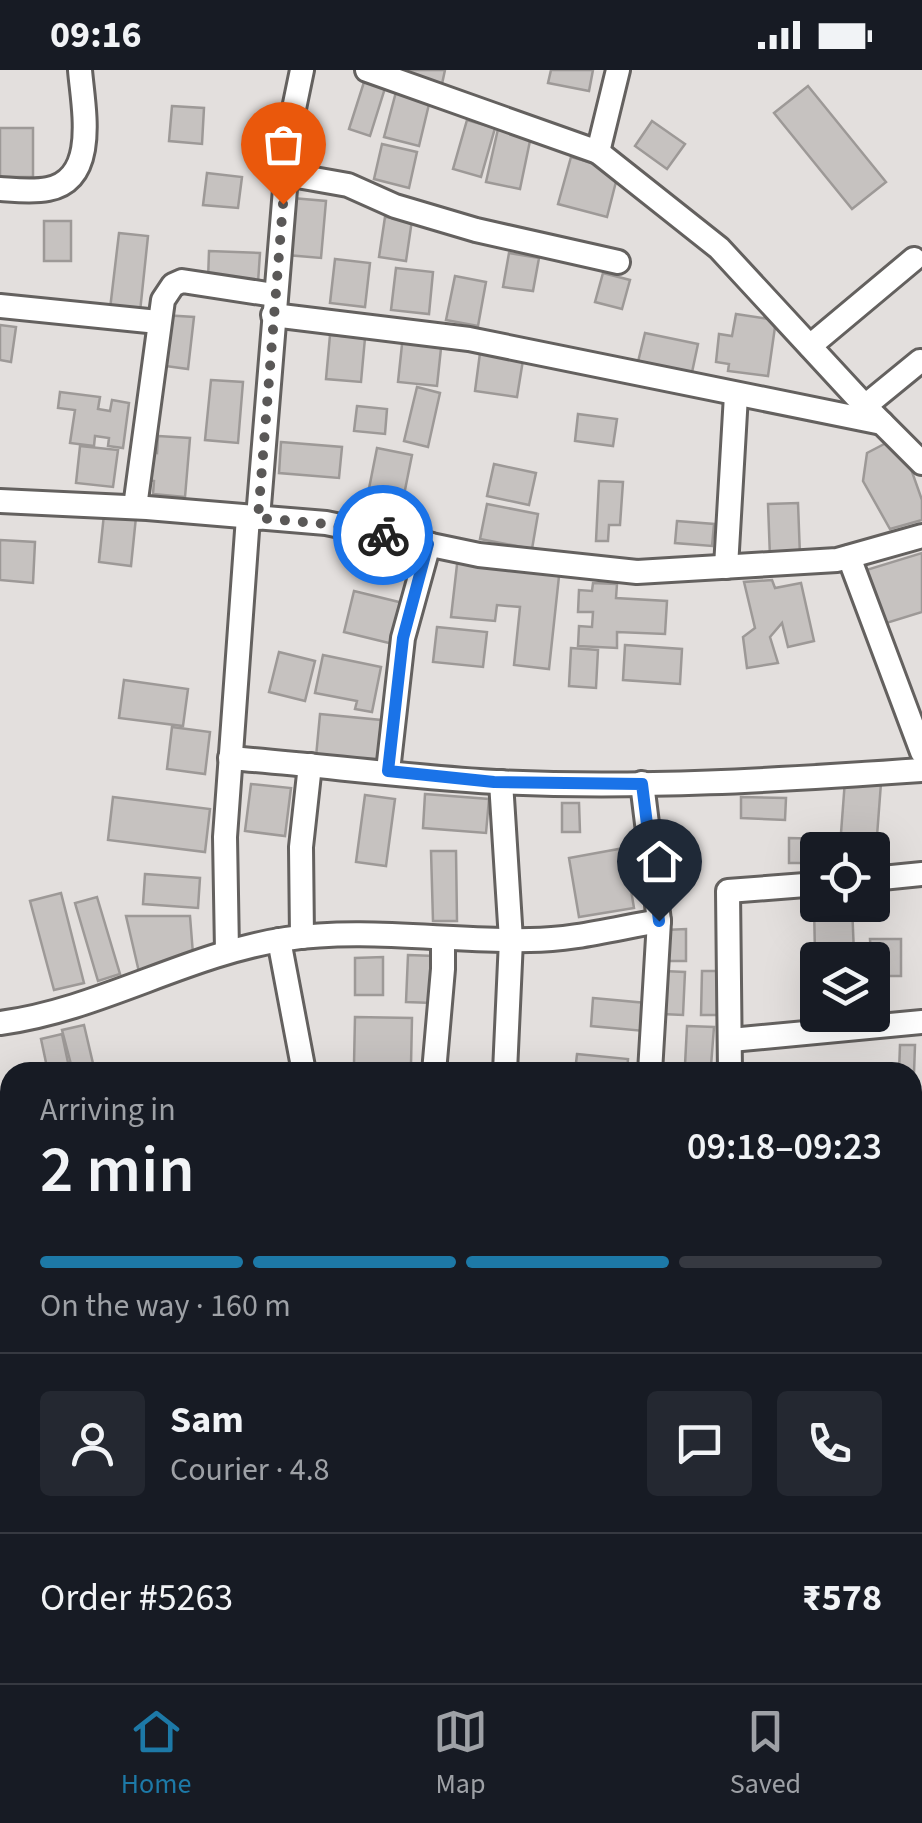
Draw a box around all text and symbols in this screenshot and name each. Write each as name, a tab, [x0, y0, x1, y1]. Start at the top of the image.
text: 09:16	[50, 8, 142, 62]
pin	[241, 102, 326, 205]
icon: bag	[256, 117, 311, 172]
courier	[333, 485, 433, 585]
icon: bike	[356, 508, 411, 563]
pin	[617, 819, 702, 922]
map controls	[800, 832, 890, 1032]
button: locate	[800, 832, 890, 922]
icon: home	[632, 834, 687, 889]
button: layers	[800, 942, 890, 1032]
text: Arriving in	[40, 1087, 176, 1133]
text: 09:18–09:23	[687, 1120, 882, 1174]
text: 2 min	[40, 1124, 195, 1217]
text: On the way · 160 m	[40, 1283, 291, 1329]
button: person	[40, 1391, 145, 1496]
button: chat	[647, 1391, 752, 1496]
button: phone	[777, 1391, 882, 1496]
text: Sam	[170, 1393, 244, 1447]
text: Courier · 4.8	[170, 1447, 330, 1493]
text: Order #5263	[40, 1571, 233, 1625]
text: ₹578	[802, 1571, 882, 1625]
tab: Home	[121, 1704, 191, 1804]
tab: Map	[433, 1704, 488, 1804]
tab: Saved	[730, 1704, 801, 1804]

